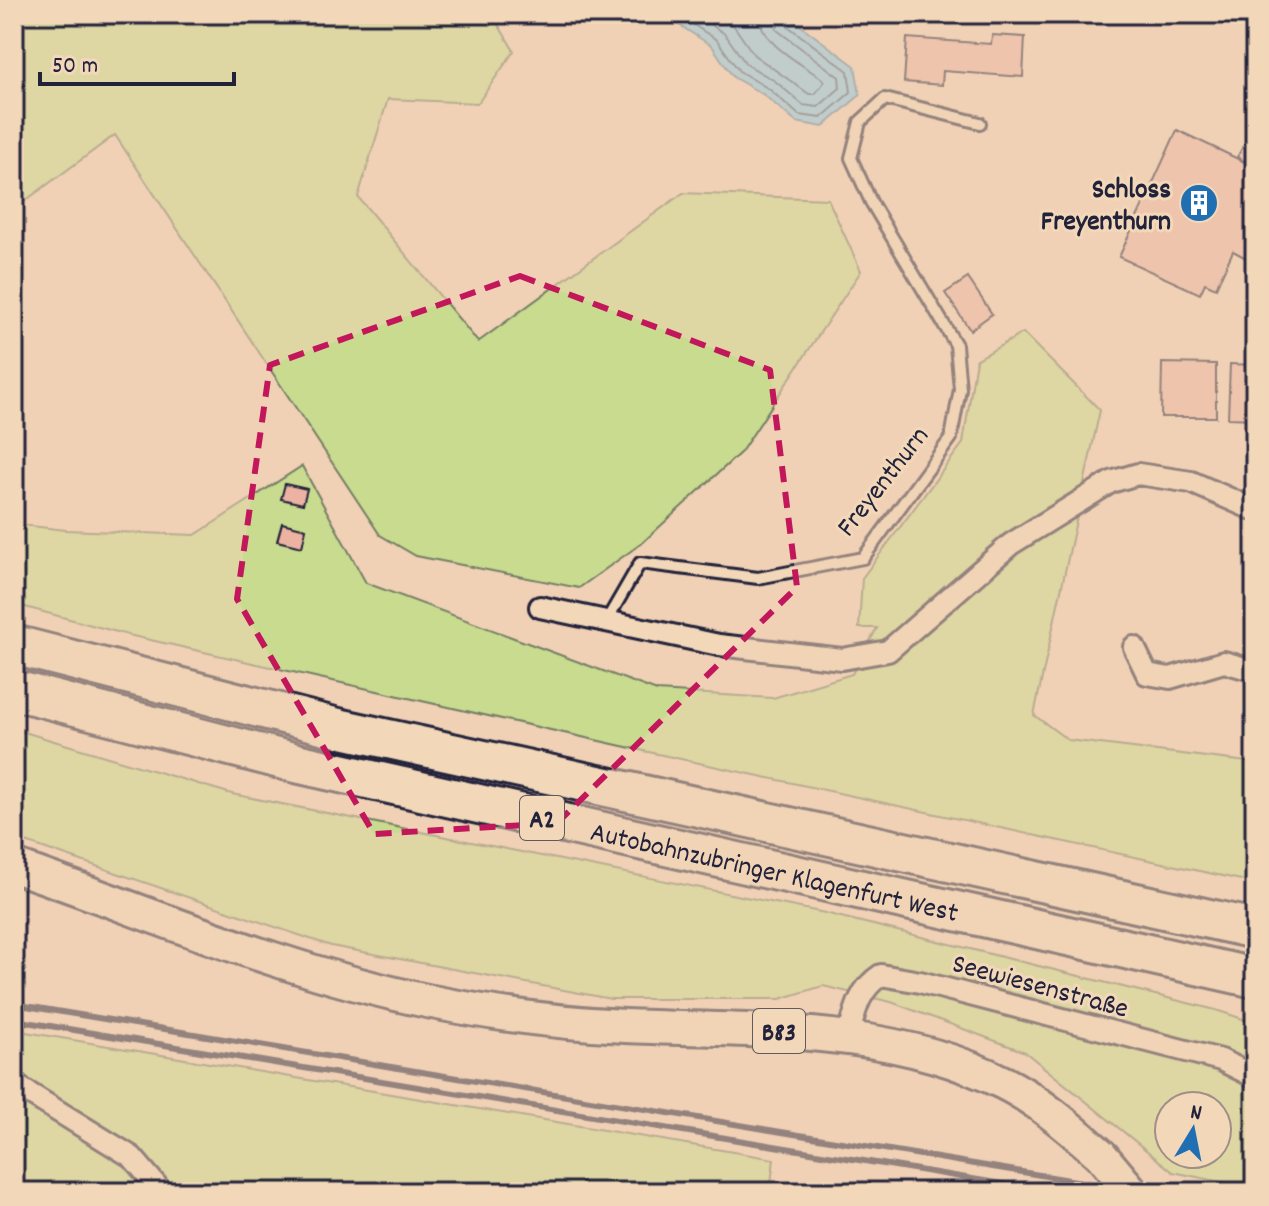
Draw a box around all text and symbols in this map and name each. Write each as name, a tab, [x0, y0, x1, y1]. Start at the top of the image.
scale bar	[40, 36, 234, 86]
text: 50 m	[52, 50, 98, 84]
place label: Schloss Freyenthurn	[1041, 172, 1171, 244]
building icon: Schloss Freyenthurn	[1178, 182, 1220, 224]
street label: Freyenthurn	[829, 419, 941, 547]
road number: A2	[520, 796, 564, 840]
street label: Autobahnzubringer Klagenfurt West	[586, 815, 961, 936]
street label: Seewiesenstraße	[947, 946, 1132, 1032]
road number: B83	[753, 1009, 805, 1053]
north arrow	[1153, 1090, 1233, 1170]
text: N	[1188, 1098, 1204, 1130]

